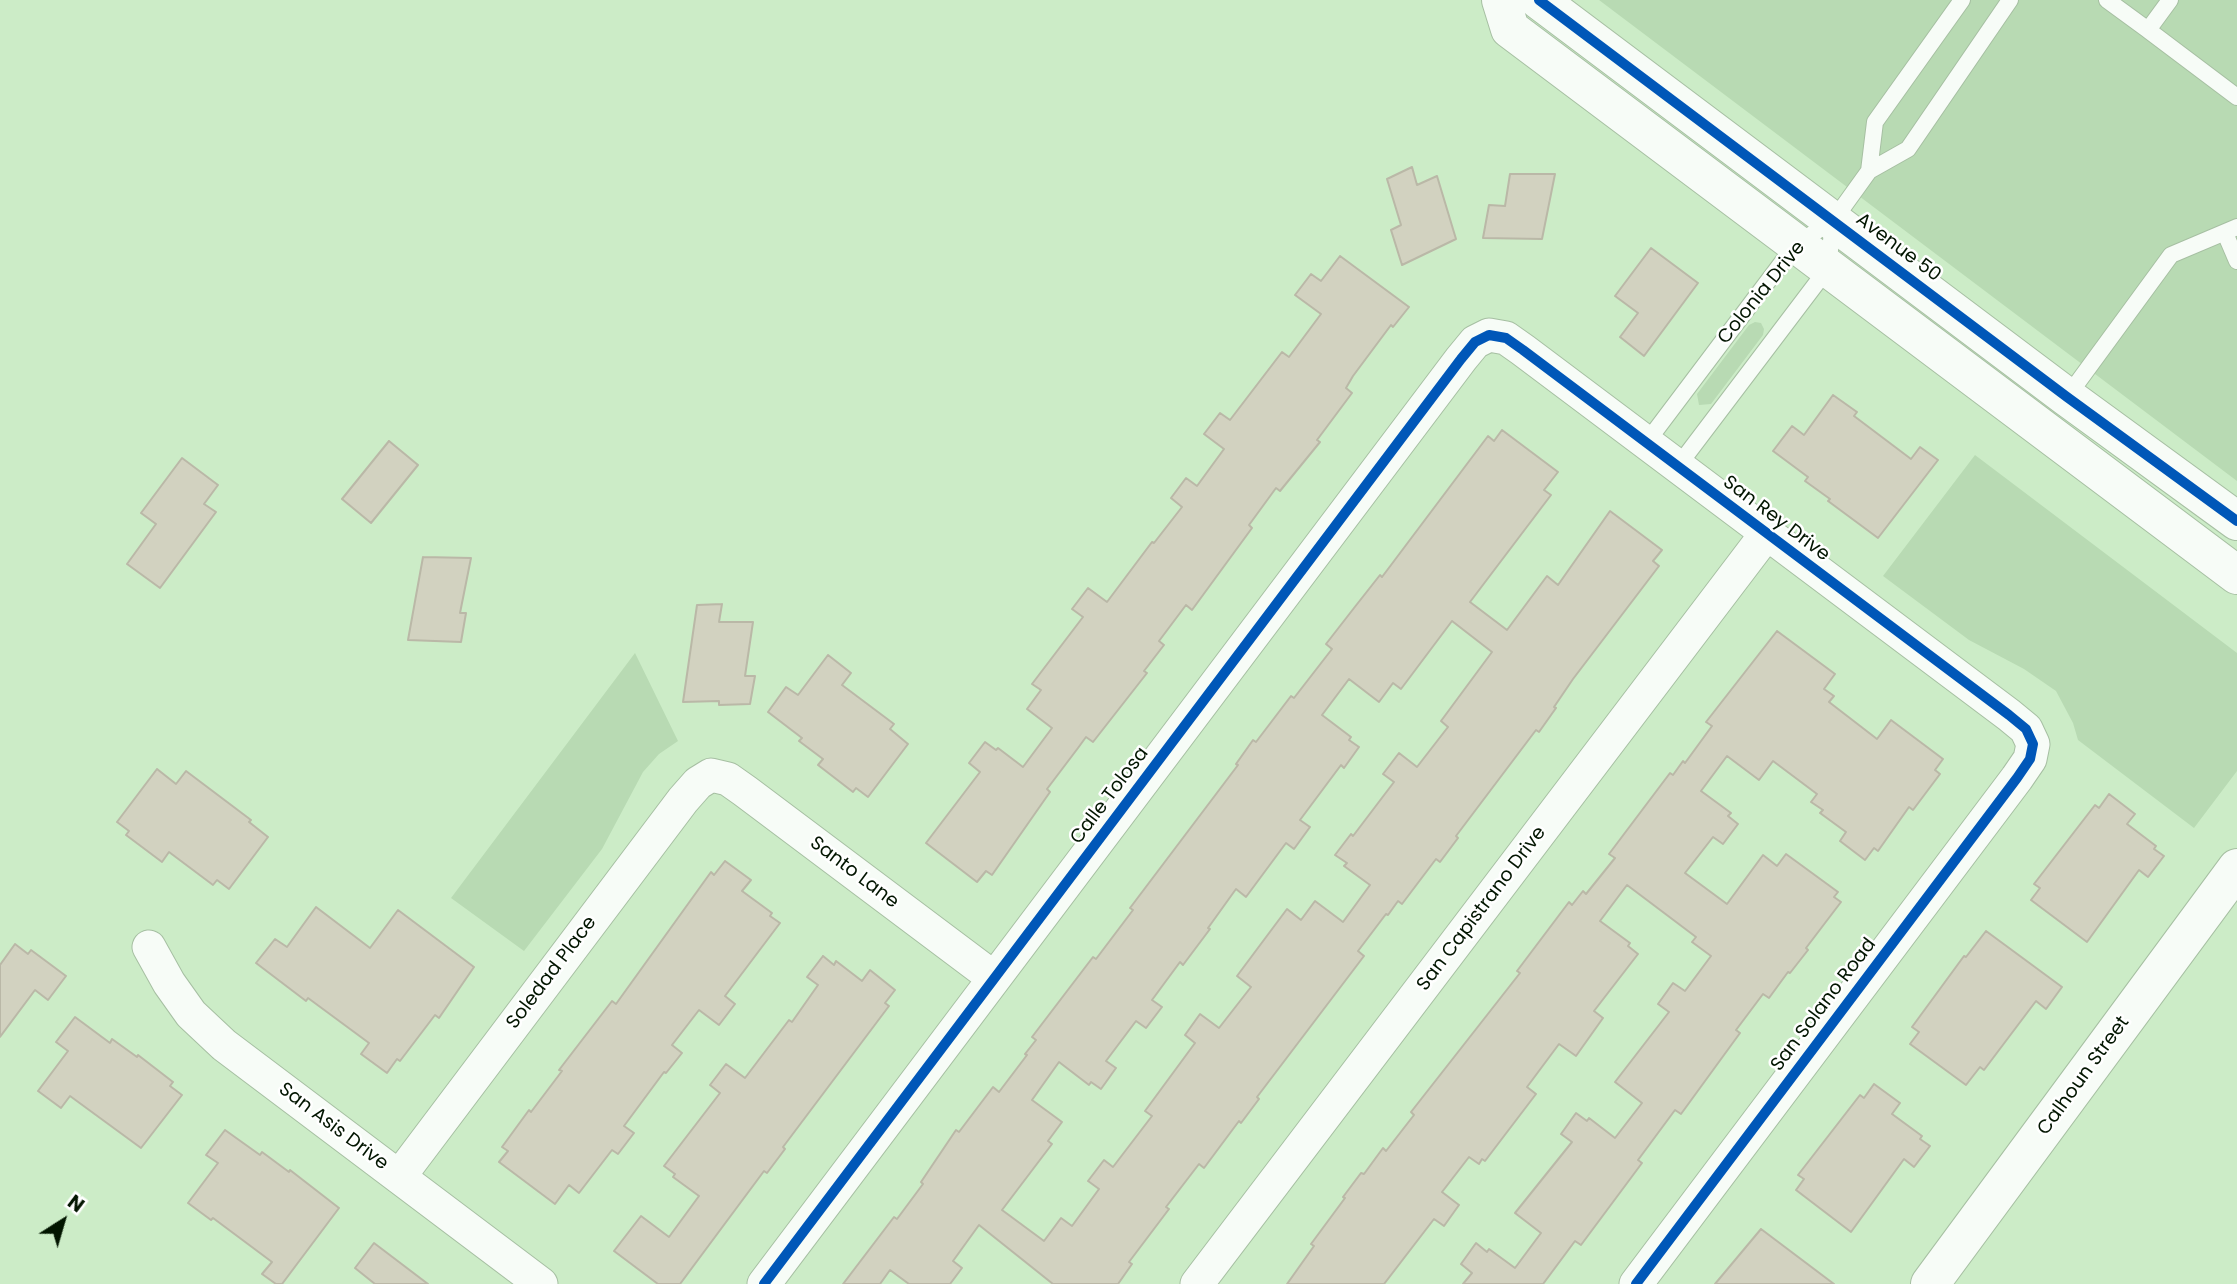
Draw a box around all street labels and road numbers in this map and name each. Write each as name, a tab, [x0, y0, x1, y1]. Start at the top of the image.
street label: Avenue 50	[1851, 209, 1945, 287]
street label: Colonia Drive	[1713, 237, 1811, 349]
street label: San Rey Drive	[1718, 471, 1834, 567]
street label: Calle Tolosa	[1066, 743, 1154, 849]
street label: San Capistrano Drive	[1413, 822, 1551, 996]
street label: Santo Lane	[805, 832, 903, 914]
street label: Soledad Place	[502, 912, 602, 1034]
street label: San Solano Road	[1766, 934, 1882, 1076]
street label: Calhoun Street	[2033, 1012, 2135, 1140]
street label: San Asis Drive	[274, 1078, 392, 1176]

